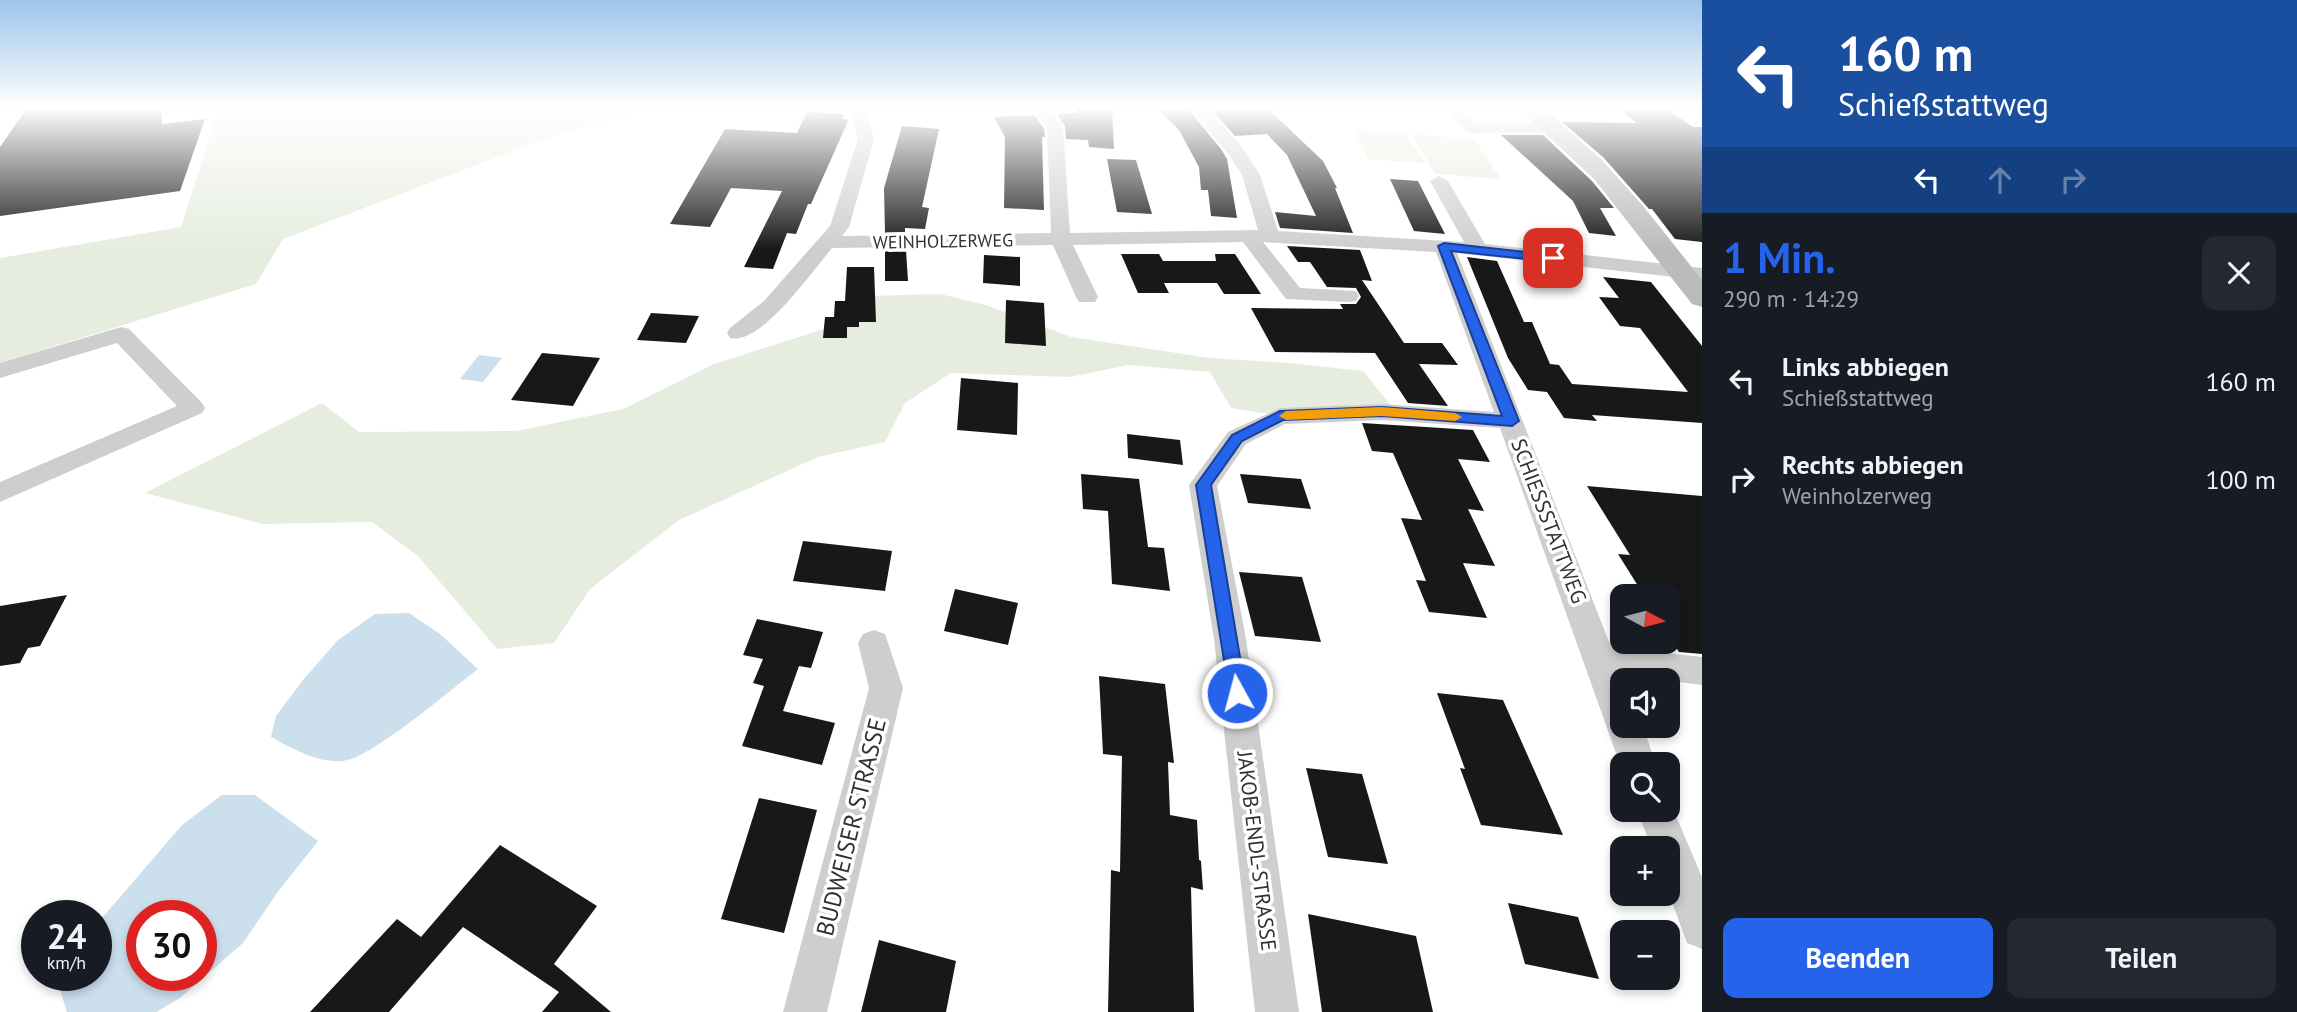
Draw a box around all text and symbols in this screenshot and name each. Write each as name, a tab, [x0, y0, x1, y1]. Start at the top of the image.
text: 160 m	[1838, 21, 1973, 85]
icon: left	[1723, 28, 1814, 119]
text: Schießstattweg	[1838, 83, 2049, 125]
icon: left	[1908, 161, 1946, 199]
icon: ahead	[1981, 161, 2019, 199]
icon: right	[2054, 161, 2092, 199]
street label: WEINHOLZERWEG	[873, 228, 1013, 254]
pin	[1523, 228, 1583, 288]
text: 1 Min.	[1723, 230, 1836, 285]
button: close	[2202, 236, 2276, 310]
icon: arrive	[1534, 239, 1572, 277]
text: 290 m · 14:29	[1723, 284, 1859, 313]
text: Links abbiegen	[1782, 350, 1949, 383]
icon: left	[1723, 362, 1761, 400]
text: 160 m	[2205, 365, 2276, 398]
text: Schießstattweg	[1782, 383, 1934, 412]
street label: SCHIESSSTATTWEG	[1505, 435, 1593, 607]
text: Rechts abbiegen	[1782, 448, 1964, 481]
icon: right	[1723, 460, 1761, 498]
text: 100 m	[2205, 463, 2276, 496]
text: Weinholzerweg	[1782, 481, 1932, 510]
north arrow	[1610, 584, 1680, 654]
map controls	[1610, 584, 1680, 990]
position arrow	[1200, 656, 1274, 730]
button: sound	[1610, 668, 1680, 738]
street label: BUDWEISER STRASSE	[809, 715, 893, 939]
street label: JAKOB-ENDL-STRASSE	[1231, 749, 1283, 952]
button: search	[1610, 752, 1680, 822]
button: +	[1610, 836, 1680, 906]
speed limit sign: 30	[126, 900, 217, 991]
text: 24	[47, 913, 86, 959]
button: Beenden	[1723, 918, 1993, 998]
button: Teilen	[2007, 918, 2276, 998]
button: −	[1610, 920, 1680, 990]
text: km/h	[47, 951, 86, 974]

